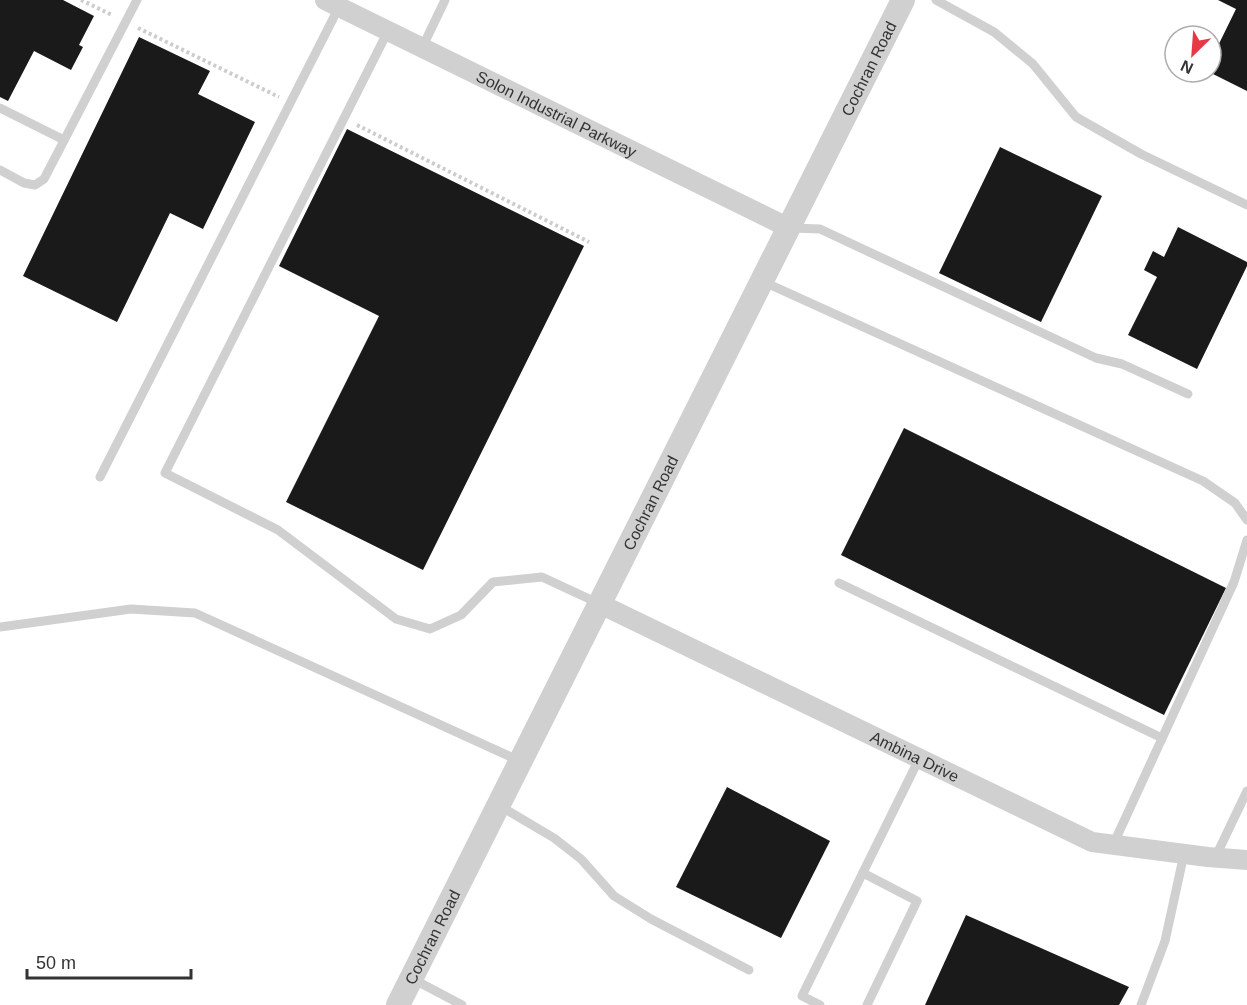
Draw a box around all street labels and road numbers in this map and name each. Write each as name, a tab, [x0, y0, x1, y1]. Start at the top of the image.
street label: Cochran Road	[838, 19, 899, 119]
street label: Solon Industrial Parkway	[474, 67, 639, 160]
street label: Cochran Road	[620, 453, 681, 553]
street label: Ambina Drive	[868, 728, 962, 785]
street label: Cochran Road	[401, 887, 463, 987]

